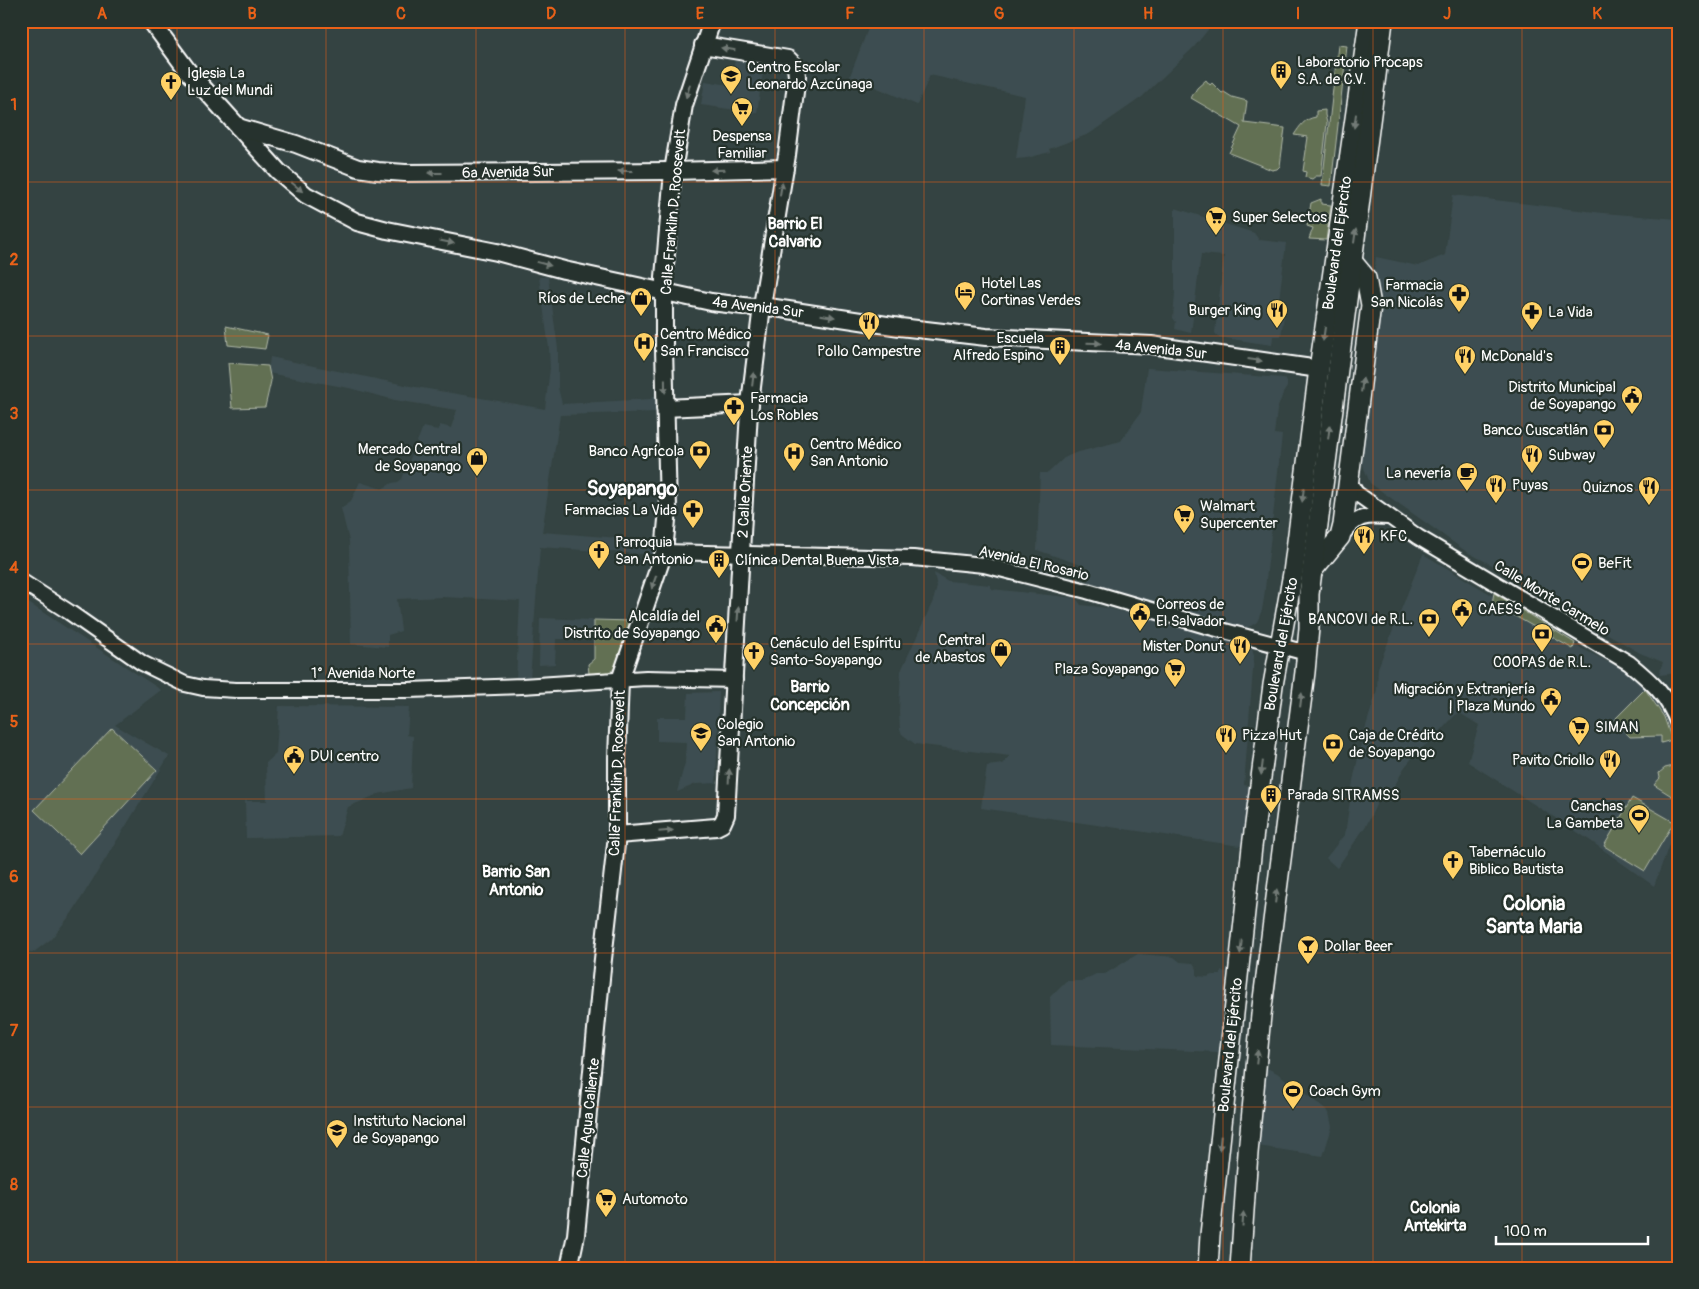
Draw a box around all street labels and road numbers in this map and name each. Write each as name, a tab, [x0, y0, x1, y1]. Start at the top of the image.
street label: Calle Franklin D. Roosevelt	[657, 128, 690, 296]
street label: 6a Avenida Sur	[462, 162, 555, 183]
street label: Boulevard del Ejército	[1319, 175, 1356, 311]
street label: 4a Avenida Sur	[711, 292, 805, 323]
street label: 4a Avenida Sur	[1114, 335, 1208, 364]
street label: 2 Calle Oriente	[734, 445, 757, 539]
street label: Avenida El Rosario	[977, 542, 1091, 585]
street label: Calle Monte Carmelo	[1490, 556, 1613, 640]
street label: Boulevard del Ejército	[1260, 576, 1303, 712]
street label: 1° Avenida Norte	[311, 664, 416, 683]
street label: Calle Franklin D. Roosevelt	[605, 689, 630, 856]
street label: Boulevard del Ejército	[1214, 977, 1247, 1113]
street label: Calle Agua Caliente	[573, 1057, 604, 1179]

